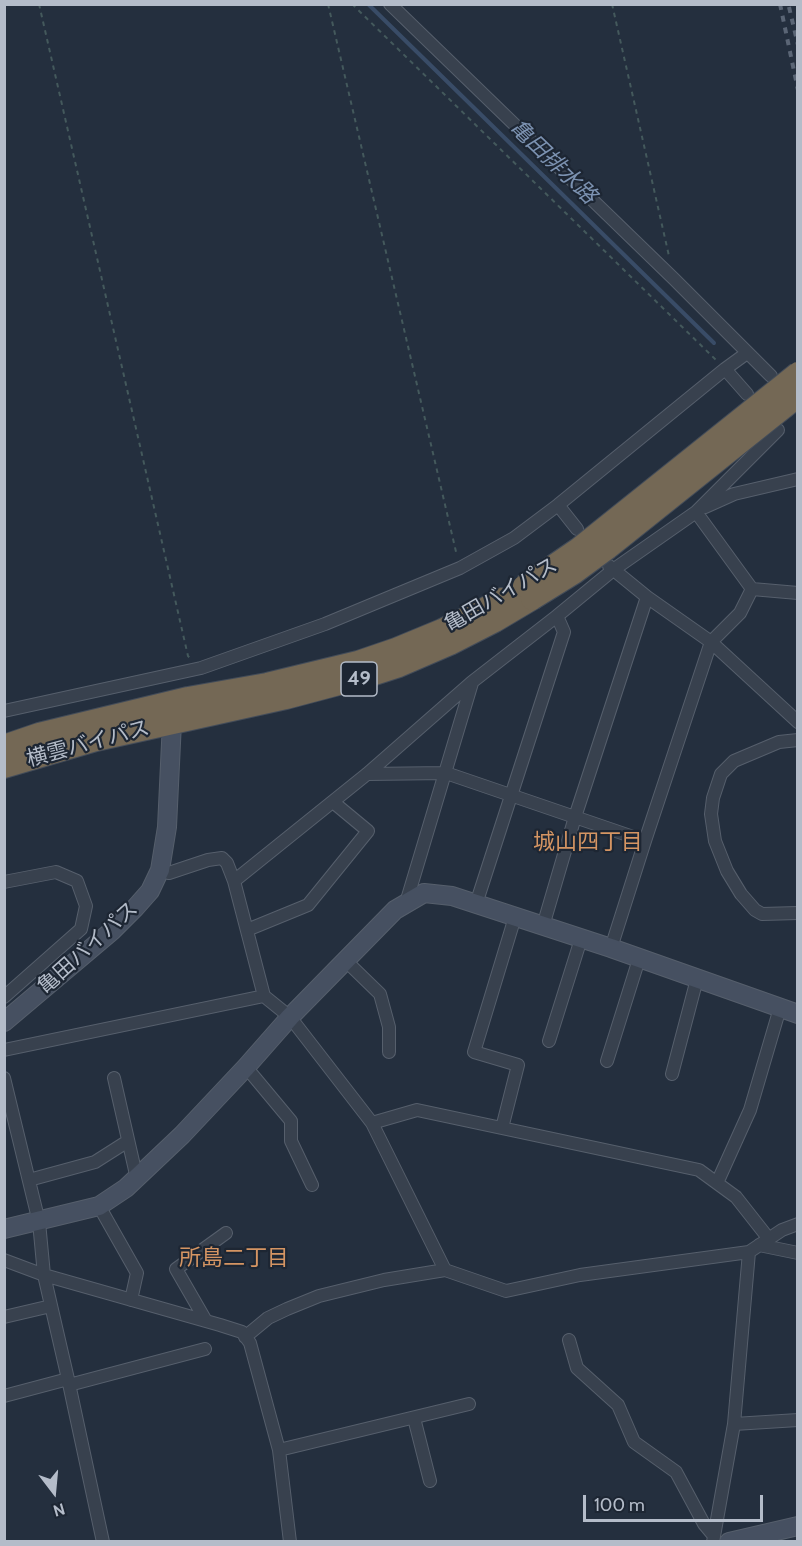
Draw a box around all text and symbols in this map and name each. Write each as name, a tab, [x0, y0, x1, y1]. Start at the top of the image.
water label: 亀田排水路	[504, 114, 602, 210]
street label: 亀田バイパス	[440, 553, 562, 637]
road number: 49	[341, 662, 377, 696]
street label: 横雲バイパス	[24, 716, 152, 772]
district label: 城山四丁目	[533, 830, 643, 856]
street label: 亀田バイパス	[33, 896, 143, 1000]
district label: 所島二丁目	[179, 1246, 289, 1272]
north arrow	[24, 1462, 84, 1522]
scale bar	[586, 1483, 766, 1521]
text: 100 m	[594, 1494, 645, 1516]
text: N	[51, 1499, 67, 1520]

